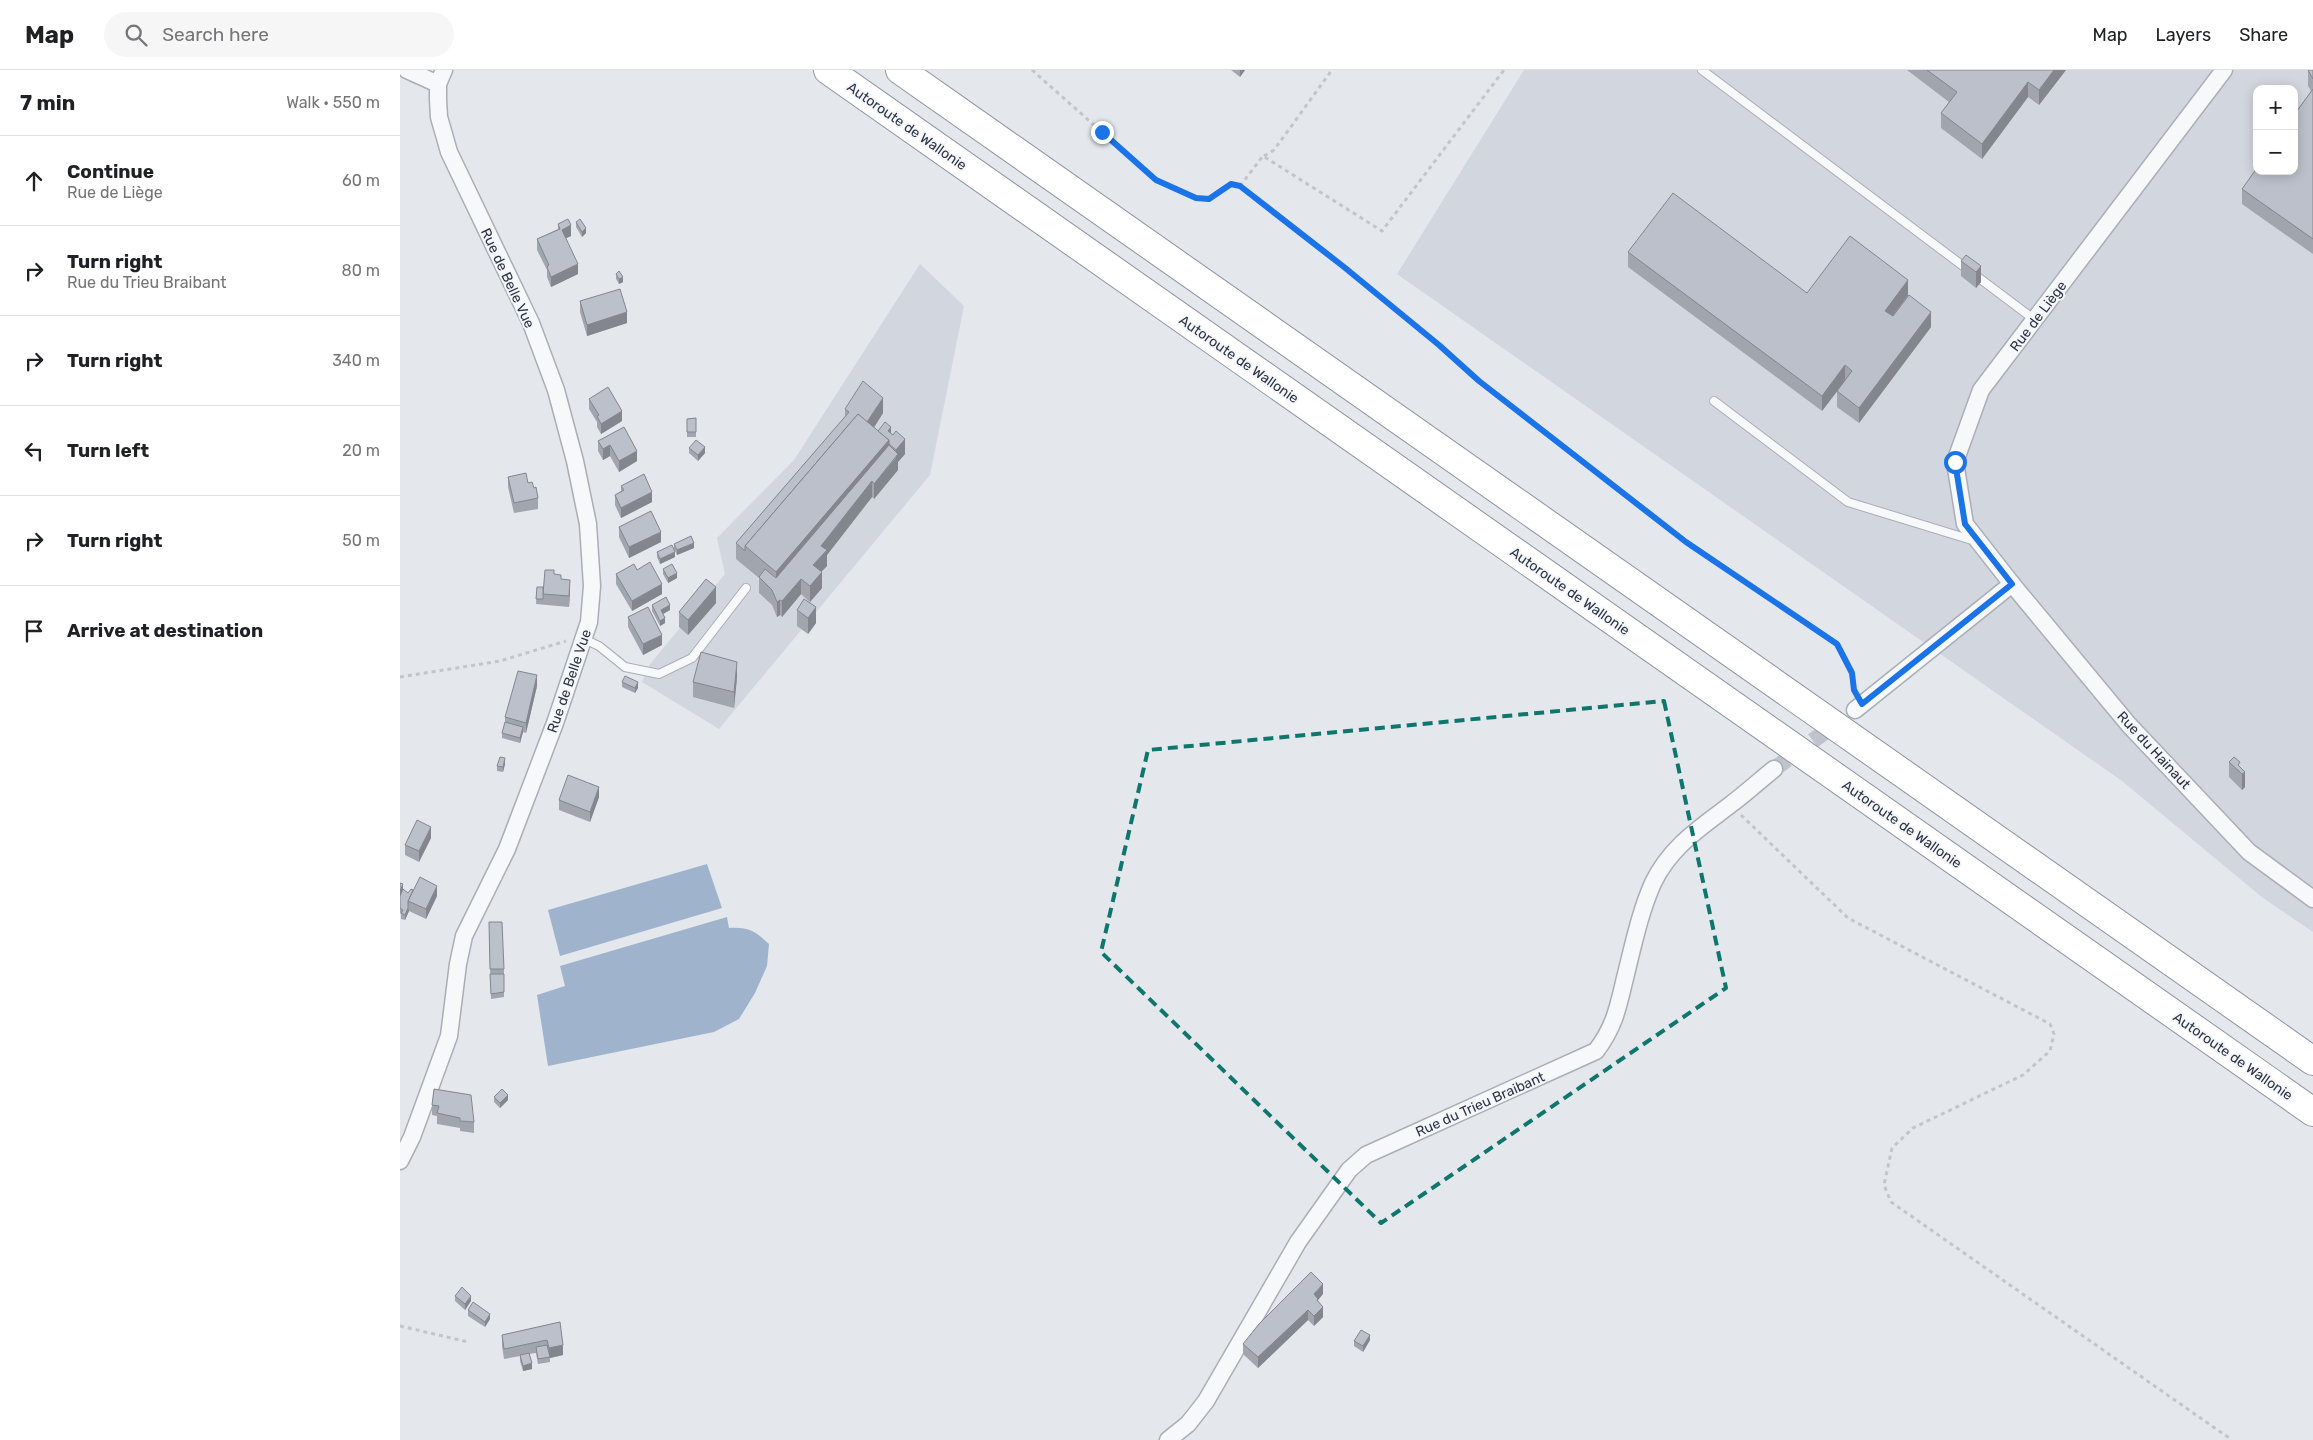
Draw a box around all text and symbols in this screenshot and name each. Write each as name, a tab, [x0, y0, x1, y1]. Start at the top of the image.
search box	[104, 12, 454, 57]
text: Map	[25, 21, 74, 49]
icon: search	[122, 21, 150, 49]
text: Search here	[162, 23, 269, 46]
text: Map	[2093, 24, 2128, 46]
text: Layers	[2156, 24, 2211, 46]
text: Share	[2239, 24, 2288, 46]
street label: Autoroute de Wallonie	[844, 79, 970, 174]
map controls	[2253, 85, 2298, 175]
button: +	[2253, 85, 2298, 130]
text: 7 min	[20, 90, 75, 115]
text: Walk · 550 m	[286, 93, 380, 112]
route end	[1091, 121, 1114, 144]
button: −	[2253, 130, 2298, 175]
text: Continue	[67, 160, 154, 183]
icon: ahead	[20, 167, 48, 195]
text: 60 m	[342, 171, 380, 190]
text: Rue de Liège	[67, 183, 163, 202]
street label: Rue de Belle Vue	[477, 226, 538, 331]
text: Turn right	[67, 250, 162, 273]
icon: right	[20, 257, 48, 285]
text: 80 m	[342, 261, 380, 280]
text: Rue du Trieu Braibant	[67, 273, 227, 292]
street label: Rue de Liège	[2006, 278, 2070, 355]
street label: Autoroute de Wallonie	[1176, 312, 1302, 407]
icon: right	[20, 347, 48, 375]
text: Turn right	[67, 349, 162, 372]
text: 340 m	[332, 351, 380, 370]
icon: left	[20, 437, 48, 465]
text: Turn left	[67, 439, 149, 462]
text: 20 m	[342, 441, 380, 460]
route start	[1944, 451, 1967, 474]
icon: right	[20, 527, 48, 555]
text: Turn right	[67, 529, 162, 552]
text: 50 m	[342, 531, 380, 550]
street label: Autoroute de Wallonie	[1507, 544, 1633, 639]
icon: arrive	[20, 617, 48, 645]
text: Arrive at destination	[67, 619, 263, 642]
street label: Rue de Belle Vue	[544, 627, 595, 735]
street label: Rue du Hainaut	[2113, 708, 2194, 793]
street label: Autoroute de Wallonie	[1839, 777, 1965, 872]
street label: Autoroute de Wallonie	[2170, 1009, 2296, 1104]
street label: Rue du Trieu Braibant	[1413, 1068, 1548, 1141]

